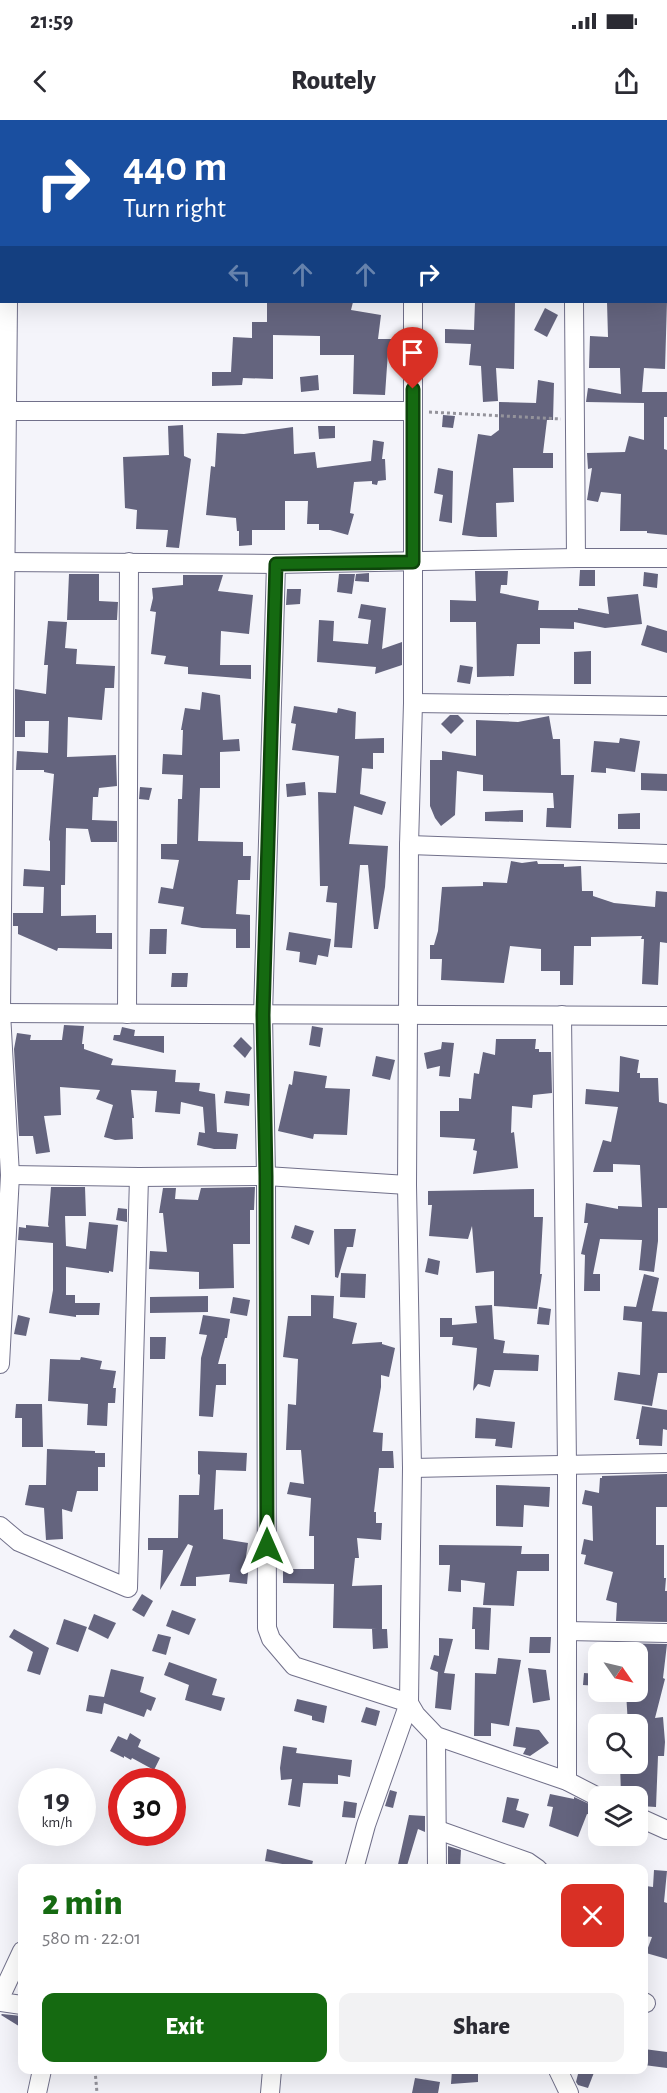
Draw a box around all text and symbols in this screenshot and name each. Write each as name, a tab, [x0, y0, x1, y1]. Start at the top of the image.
text: 21:59	[30, 10, 73, 32]
icon: back	[24, 65, 57, 98]
icon: share	[610, 65, 643, 98]
text: Routely	[291, 67, 376, 94]
icon: right	[24, 144, 102, 222]
text: 440 m	[123, 146, 227, 188]
text: Turn right	[123, 195, 226, 222]
icon: left	[223, 258, 256, 291]
icon: ahead	[286, 258, 319, 291]
icon: ahead	[349, 258, 382, 291]
icon: right	[412, 258, 445, 291]
pin	[387, 327, 438, 389]
icon: arrive	[396, 336, 429, 369]
position arrow	[235, 1514, 299, 1578]
north arrow	[588, 1642, 648, 1702]
map controls	[588, 1642, 648, 1846]
button: search	[588, 1714, 648, 1774]
speed limit sign: 30	[108, 1768, 186, 1846]
text: 19	[44, 1785, 70, 1815]
button: layers	[588, 1786, 648, 1846]
text: km/h	[42, 1815, 72, 1830]
button: close	[561, 1884, 624, 1947]
text: 2 min	[42, 1885, 123, 1921]
text: 580 m · 22:01	[42, 1928, 141, 1948]
button: Exit	[42, 1993, 327, 2062]
button: Share	[339, 1993, 624, 2062]

